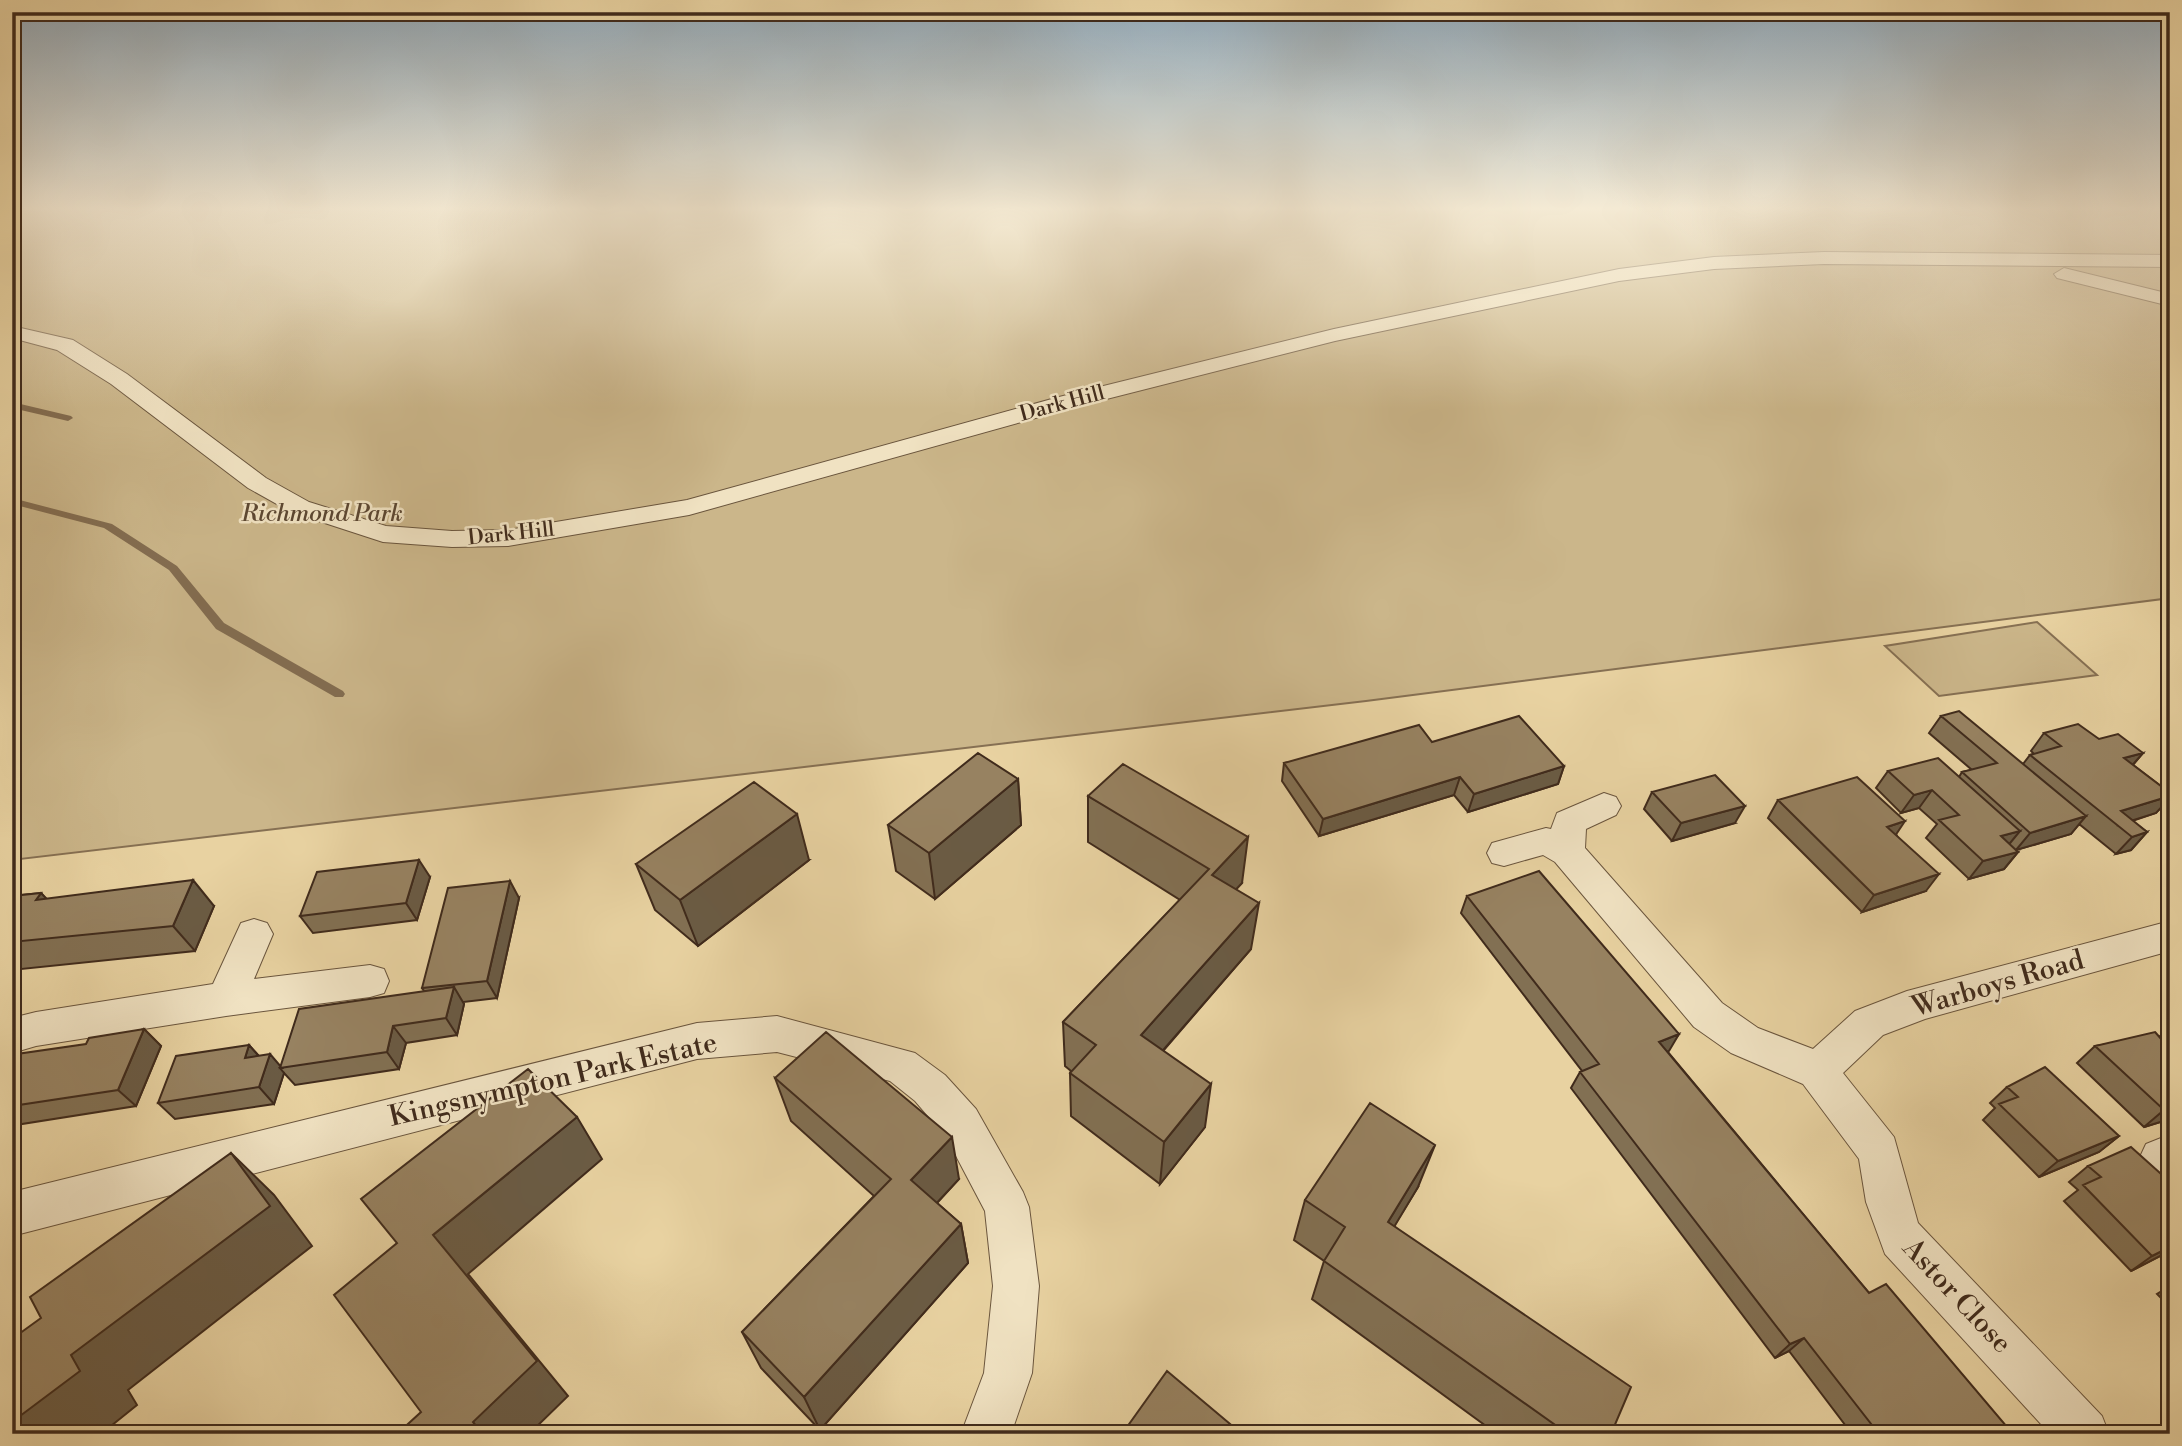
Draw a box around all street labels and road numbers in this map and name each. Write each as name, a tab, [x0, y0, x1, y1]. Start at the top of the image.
street label: Dark Hill	[1017, 380, 1107, 428]
street label: Dark Hill	[466, 517, 556, 551]
street label: Warboys Road	[1907, 943, 2088, 1026]
street label: Kingsnympton Park Estate	[385, 1025, 721, 1135]
street label: Astor Close	[1894, 1230, 2019, 1361]

